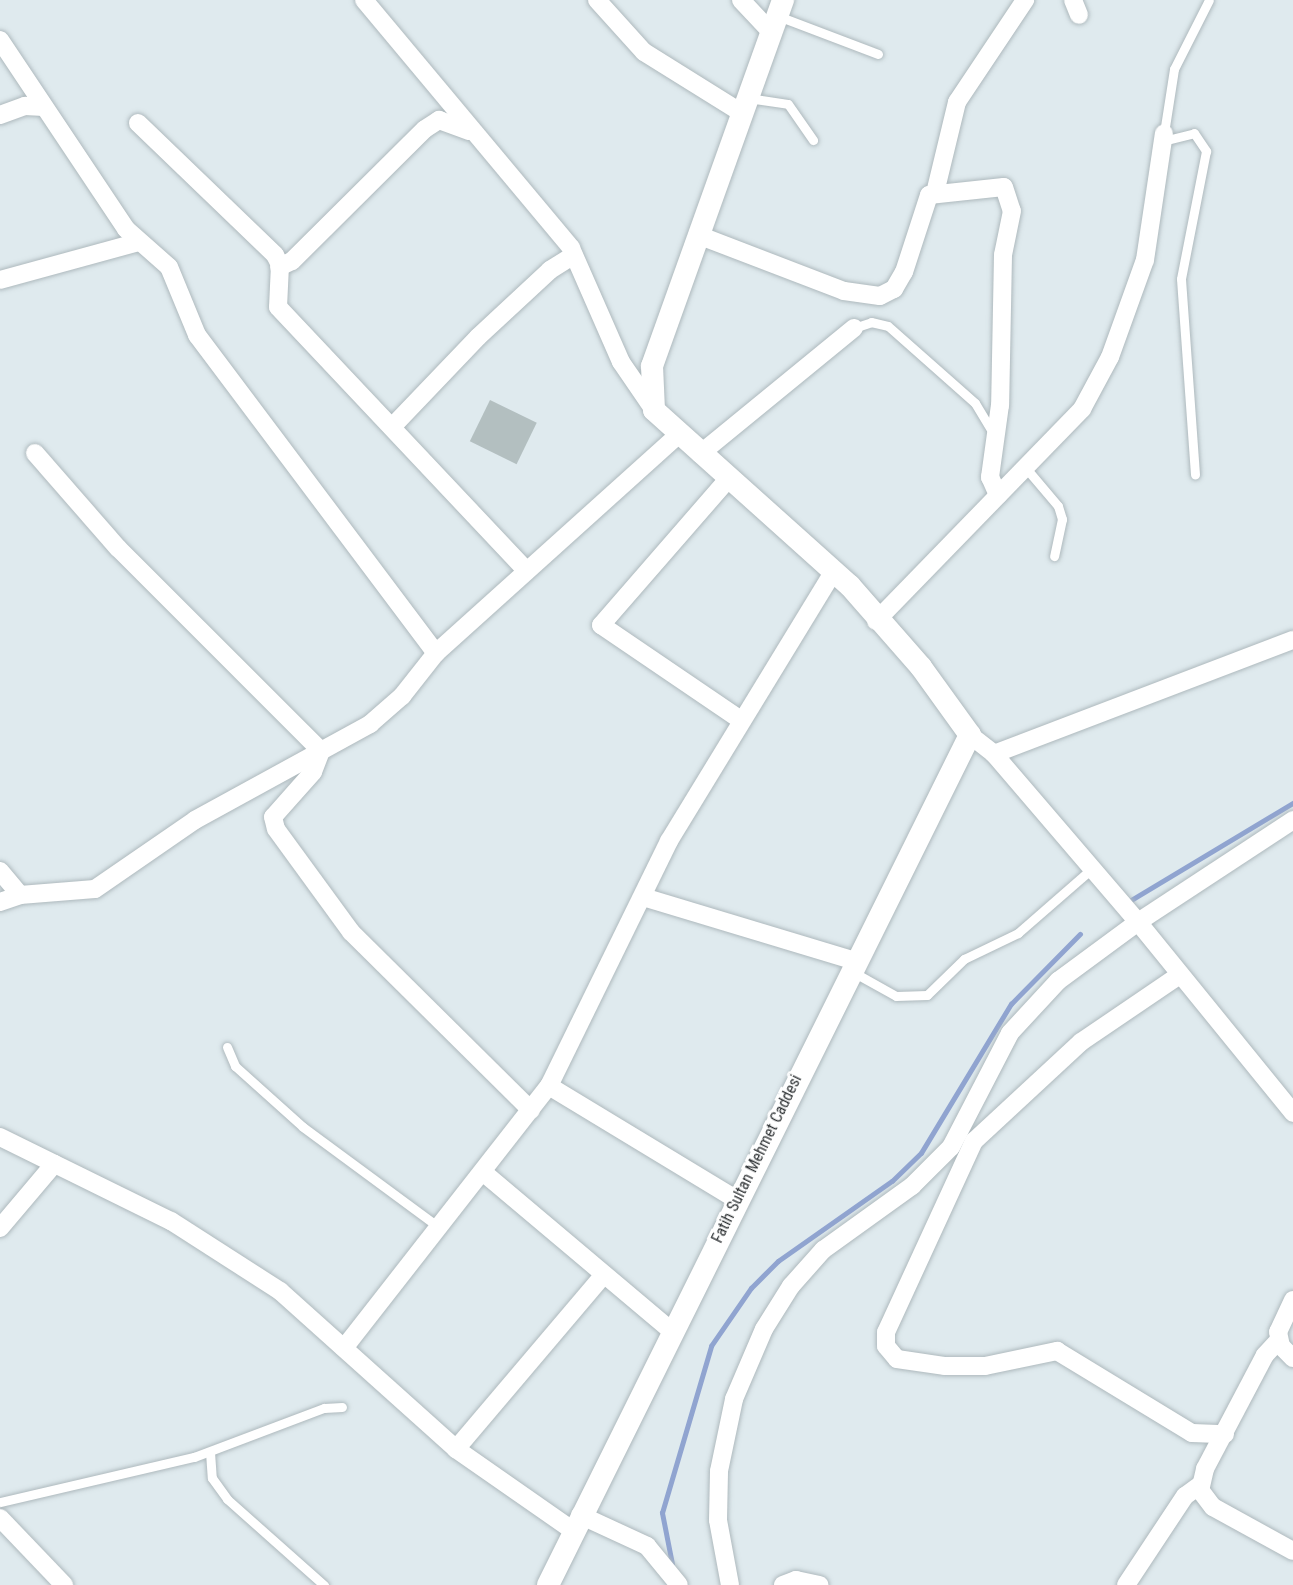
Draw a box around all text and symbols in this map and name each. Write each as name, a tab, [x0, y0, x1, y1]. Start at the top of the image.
street label: Fatih Sultan Mehmet Caddesi	[708, 1072, 806, 1246]

